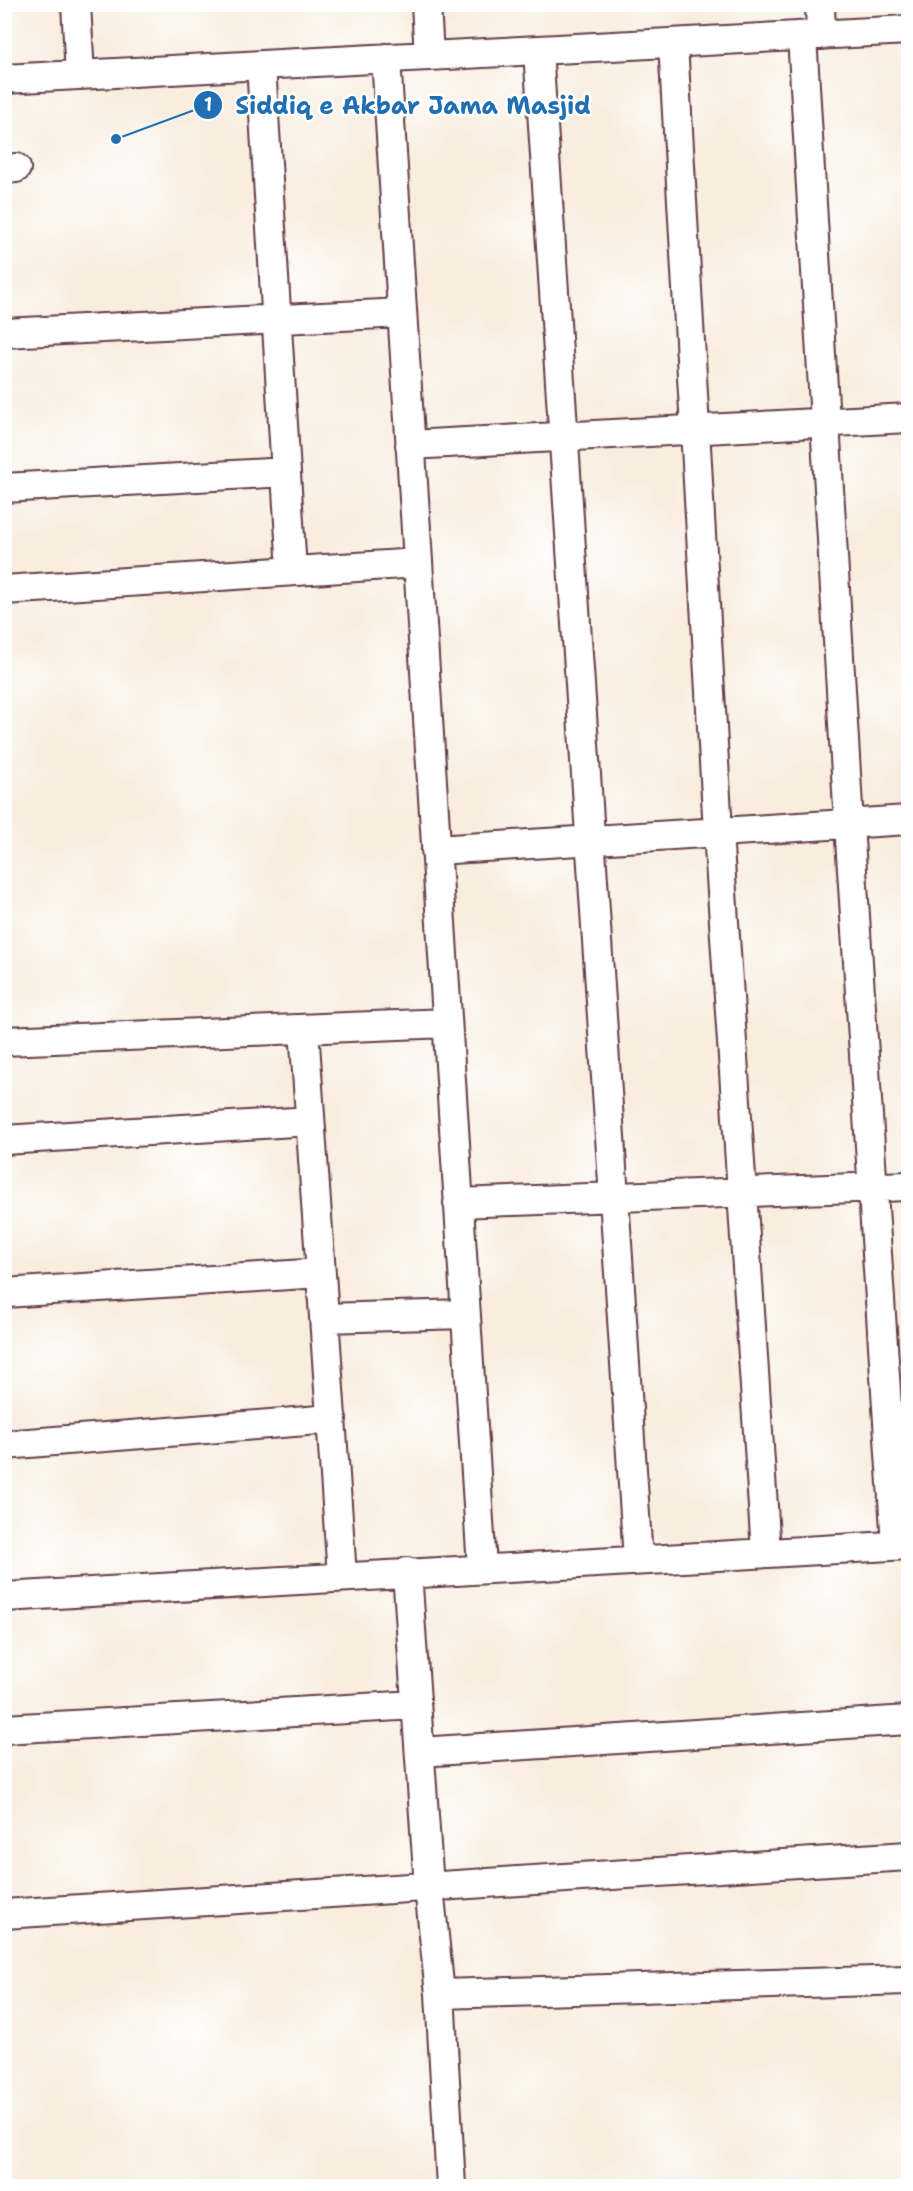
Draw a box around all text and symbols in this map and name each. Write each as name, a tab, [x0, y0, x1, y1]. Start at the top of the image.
callout: Siddiq e Akbar Jama Masjid	[193, 84, 603, 126]
text: Siddiq e Akbar Jama Masjid	[235, 90, 591, 122]
text: 1	[204, 93, 212, 117]

